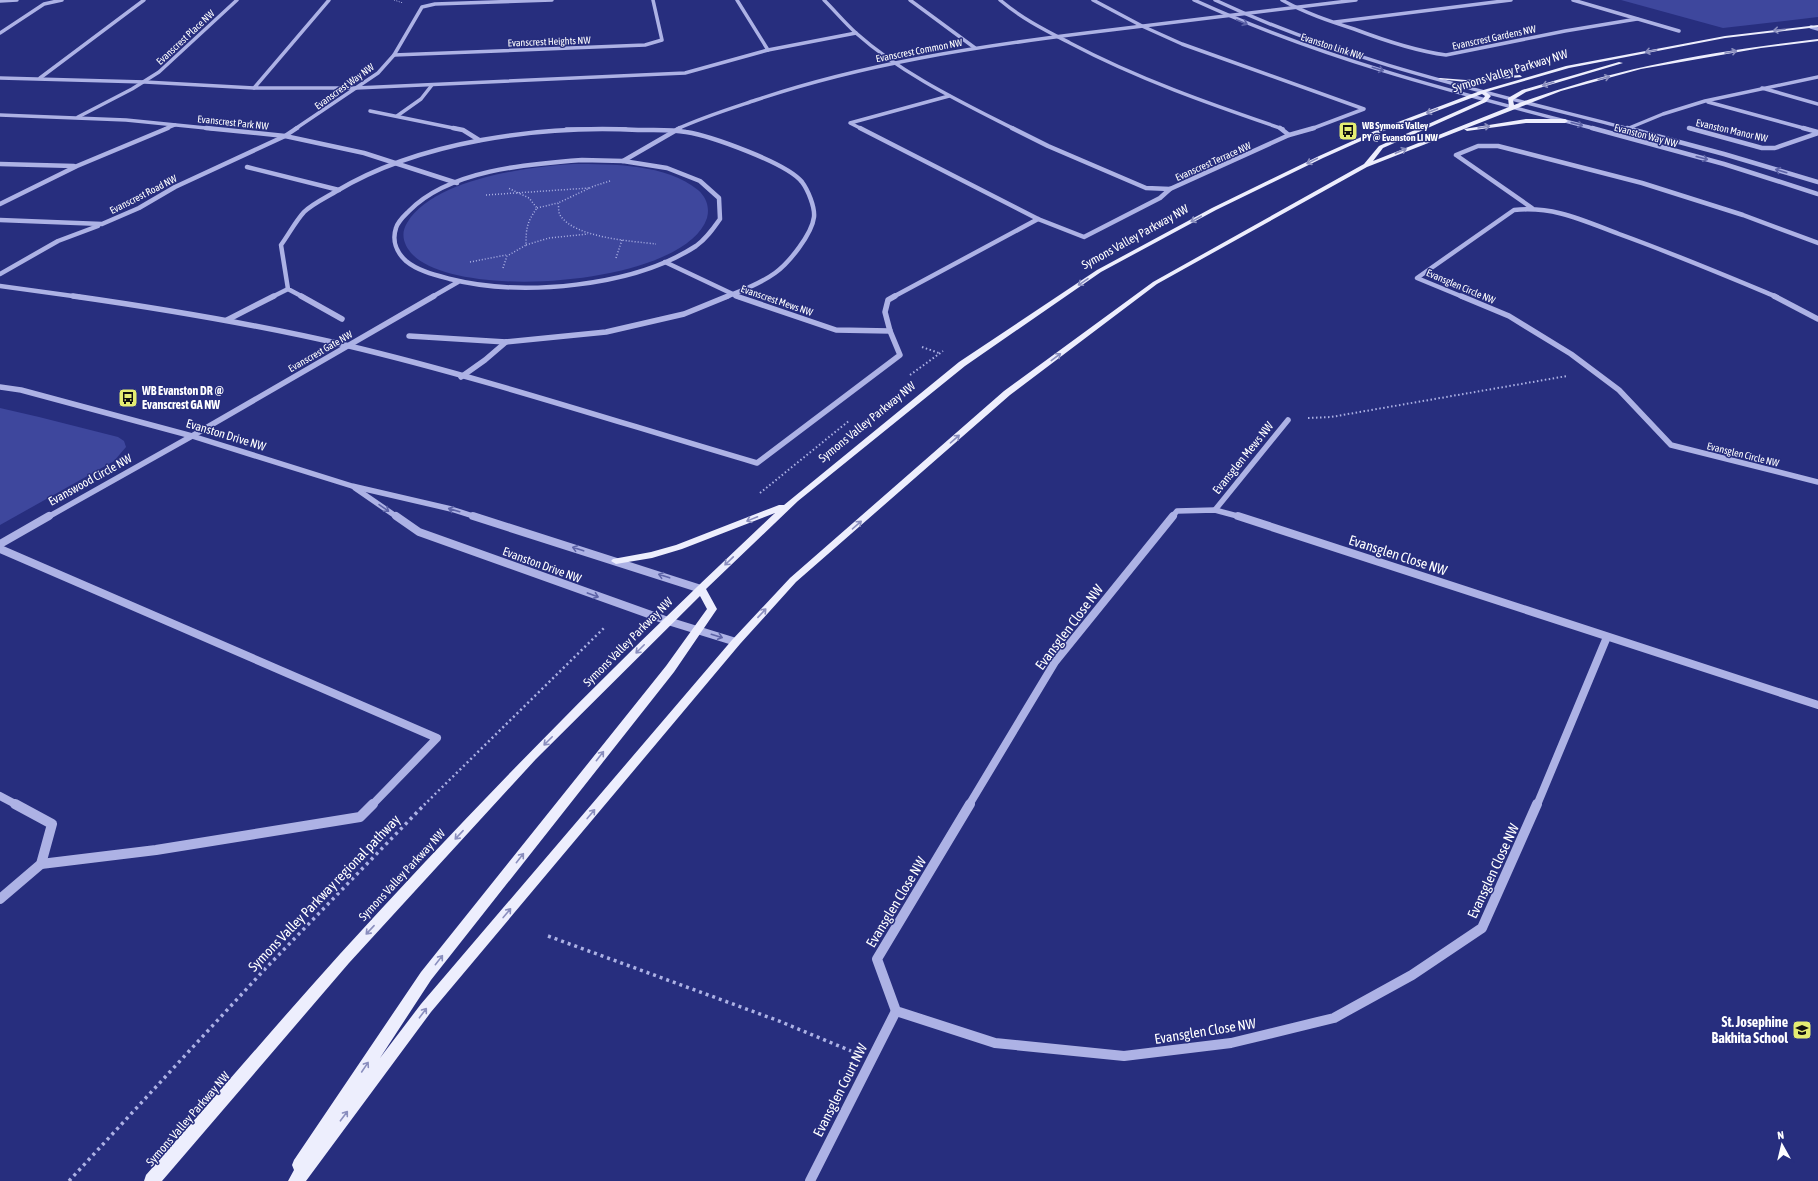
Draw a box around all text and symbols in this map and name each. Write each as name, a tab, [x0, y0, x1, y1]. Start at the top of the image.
street label: Evanscrest Place NW	[154, 7, 217, 67]
one-way arrow	[1235, 19, 1247, 26]
street label: Evanscrest Gardens NW	[1451, 23, 1538, 52]
one-way arrow	[1773, 27, 1786, 34]
street label: Evanston Link NW	[1299, 31, 1365, 62]
street label: Evanscrest Heights NW	[507, 35, 591, 48]
street label: Evanscrest Common NW	[875, 37, 964, 64]
street label: Symons Valley Parkway NW	[1451, 47, 1570, 95]
one-way arrow	[1645, 47, 1658, 55]
one-way arrow	[1725, 48, 1738, 56]
street label: Evanscrest Way NW	[313, 61, 377, 112]
one-way arrow	[1371, 66, 1384, 73]
one-way arrow	[1597, 74, 1610, 81]
one-way arrow	[1542, 80, 1555, 88]
one-way arrow	[1427, 107, 1439, 115]
street label: Evanscrest Park NW	[197, 113, 270, 132]
street label: Evanston Manor NW	[1695, 117, 1770, 144]
bus stop icon: WB Symons Valley PY @ Evanston LI NW	[1337, 120, 1359, 142]
place label: WB Symons Valley PY @ Evanston LI NW	[1361, 120, 1439, 143]
one-way arrow	[1570, 121, 1583, 128]
one-way arrow	[1477, 122, 1490, 130]
street label: Evanston Way NW	[1613, 122, 1680, 149]
street label: Evanscrest Terrace NW	[1174, 140, 1253, 183]
one-way arrow	[1395, 147, 1407, 154]
one-way arrow	[1695, 155, 1708, 162]
one-way arrow	[1307, 158, 1319, 165]
one-way arrow	[1774, 167, 1787, 174]
street label: Evanscrest Road NW	[108, 172, 179, 216]
street label: Symons Valley Parkway NW	[1079, 202, 1191, 272]
one-way arrow	[1190, 215, 1202, 223]
street label: Evansglen Circle NW	[1425, 267, 1498, 306]
one-way arrow	[1077, 278, 1088, 286]
street label: Evanscrest Mews NW	[739, 283, 815, 318]
street label: Evanscrest Gate NW	[286, 328, 355, 374]
one-way arrow	[1050, 353, 1061, 361]
street label: Symons Valley Parkway NW	[816, 379, 918, 465]
place label: WB Evanston DR @ Evanscrest GA NW	[141, 384, 224, 412]
bus stop icon: WB Evanston DR @ Evanscrest GA NW	[117, 387, 139, 409]
street label: Evanston Drive NW	[184, 416, 268, 454]
street label: Evansglen Mews NW	[1210, 419, 1277, 497]
one-way arrow	[950, 434, 960, 444]
street label: Evansglen Circle NW	[1706, 440, 1781, 469]
street label: Evanswood Circle NW	[46, 451, 134, 509]
one-way arrow	[378, 504, 389, 512]
one-way arrow	[448, 506, 461, 513]
one-way arrow	[746, 516, 758, 524]
one-way arrow	[852, 520, 863, 529]
street label: Evansglen Close NW	[1347, 532, 1450, 579]
street label: Evanston Drive NW	[501, 544, 584, 586]
one-way arrow	[572, 545, 585, 552]
one-way arrow	[724, 556, 734, 566]
one-way arrow	[658, 572, 671, 579]
street label: Evansglen Close NW	[1032, 581, 1107, 673]
one-way arrow	[587, 591, 599, 599]
street label: Symons Valley Parkway NW	[581, 594, 676, 689]
one-way arrow	[758, 608, 767, 618]
one-way arrow	[710, 633, 723, 640]
one-way arrow	[635, 644, 645, 654]
one-way arrow	[543, 736, 553, 746]
one-way arrow	[596, 751, 605, 762]
one-way arrow	[586, 809, 595, 819]
street label: Symons Valley Parkway regional pathway	[245, 811, 403, 975]
street label: Evansglen Close NW	[1464, 820, 1522, 921]
street label: Symons Valley Parkway NW	[356, 826, 448, 924]
one-way arrow	[454, 830, 463, 840]
one-way arrow	[515, 853, 524, 864]
street label: Evansglen Close NW	[863, 853, 930, 950]
one-way arrow	[502, 908, 511, 919]
one-way arrow	[366, 925, 375, 935]
one-way arrow	[435, 955, 443, 966]
one-way arrow	[419, 1007, 427, 1018]
place label: St. Josephine Bakhita School	[1712, 1014, 1788, 1046]
street label: Evansglen Close NW	[1153, 1015, 1258, 1047]
school or university icon: St. Josephine Bakhita School	[1791, 1019, 1813, 1041]
street label: Evansglen Court NW	[810, 1040, 871, 1139]
one-way arrow	[361, 1062, 369, 1073]
street label: Symons Valley Parkway NW	[143, 1069, 233, 1169]
one-way arrow	[340, 1111, 349, 1122]
north arrow	[1762, 1125, 1802, 1165]
text: N	[1777, 1129, 1785, 1141]

